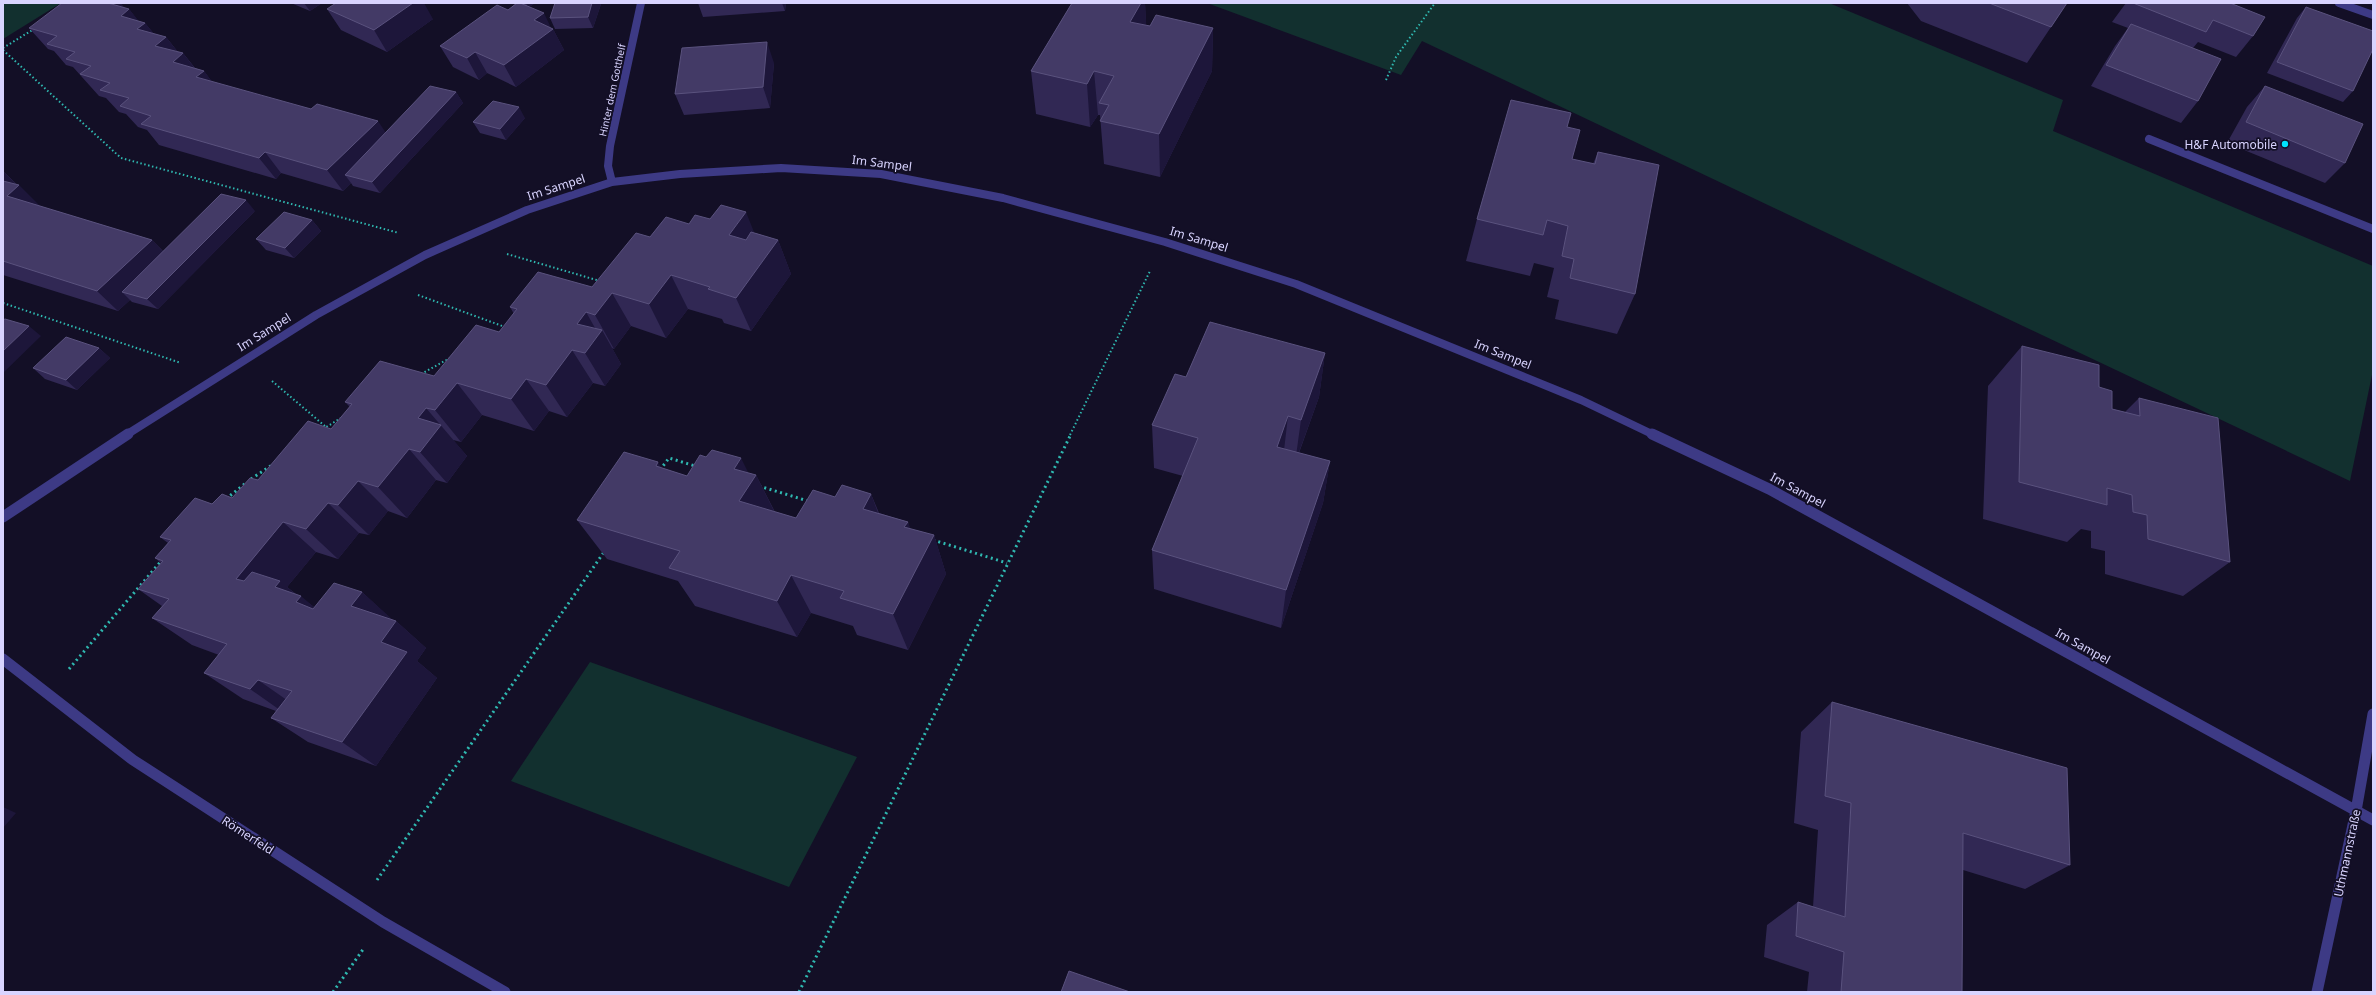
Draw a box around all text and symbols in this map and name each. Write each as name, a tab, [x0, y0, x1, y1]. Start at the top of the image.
street label: Hinter dem Gotthelf	[595, 42, 629, 138]
place label: H&F Automobile	[2184, 136, 2277, 153]
marker: H&F Automobile	[2280, 139, 2290, 149]
street label: Im Sampel	[851, 151, 913, 175]
street label: Im Sampel	[525, 170, 587, 204]
street label: Im Sampel	[1168, 222, 1230, 256]
street label: Im Sampel	[234, 309, 294, 355]
street label: Im Sampel	[1472, 335, 1534, 373]
street label: Im Sampel	[1767, 468, 1829, 512]
street label: Im Sampel	[2053, 624, 2113, 668]
street label: Uthmannstraße	[2329, 807, 2365, 898]
street label: Römerfeld	[219, 812, 277, 858]

